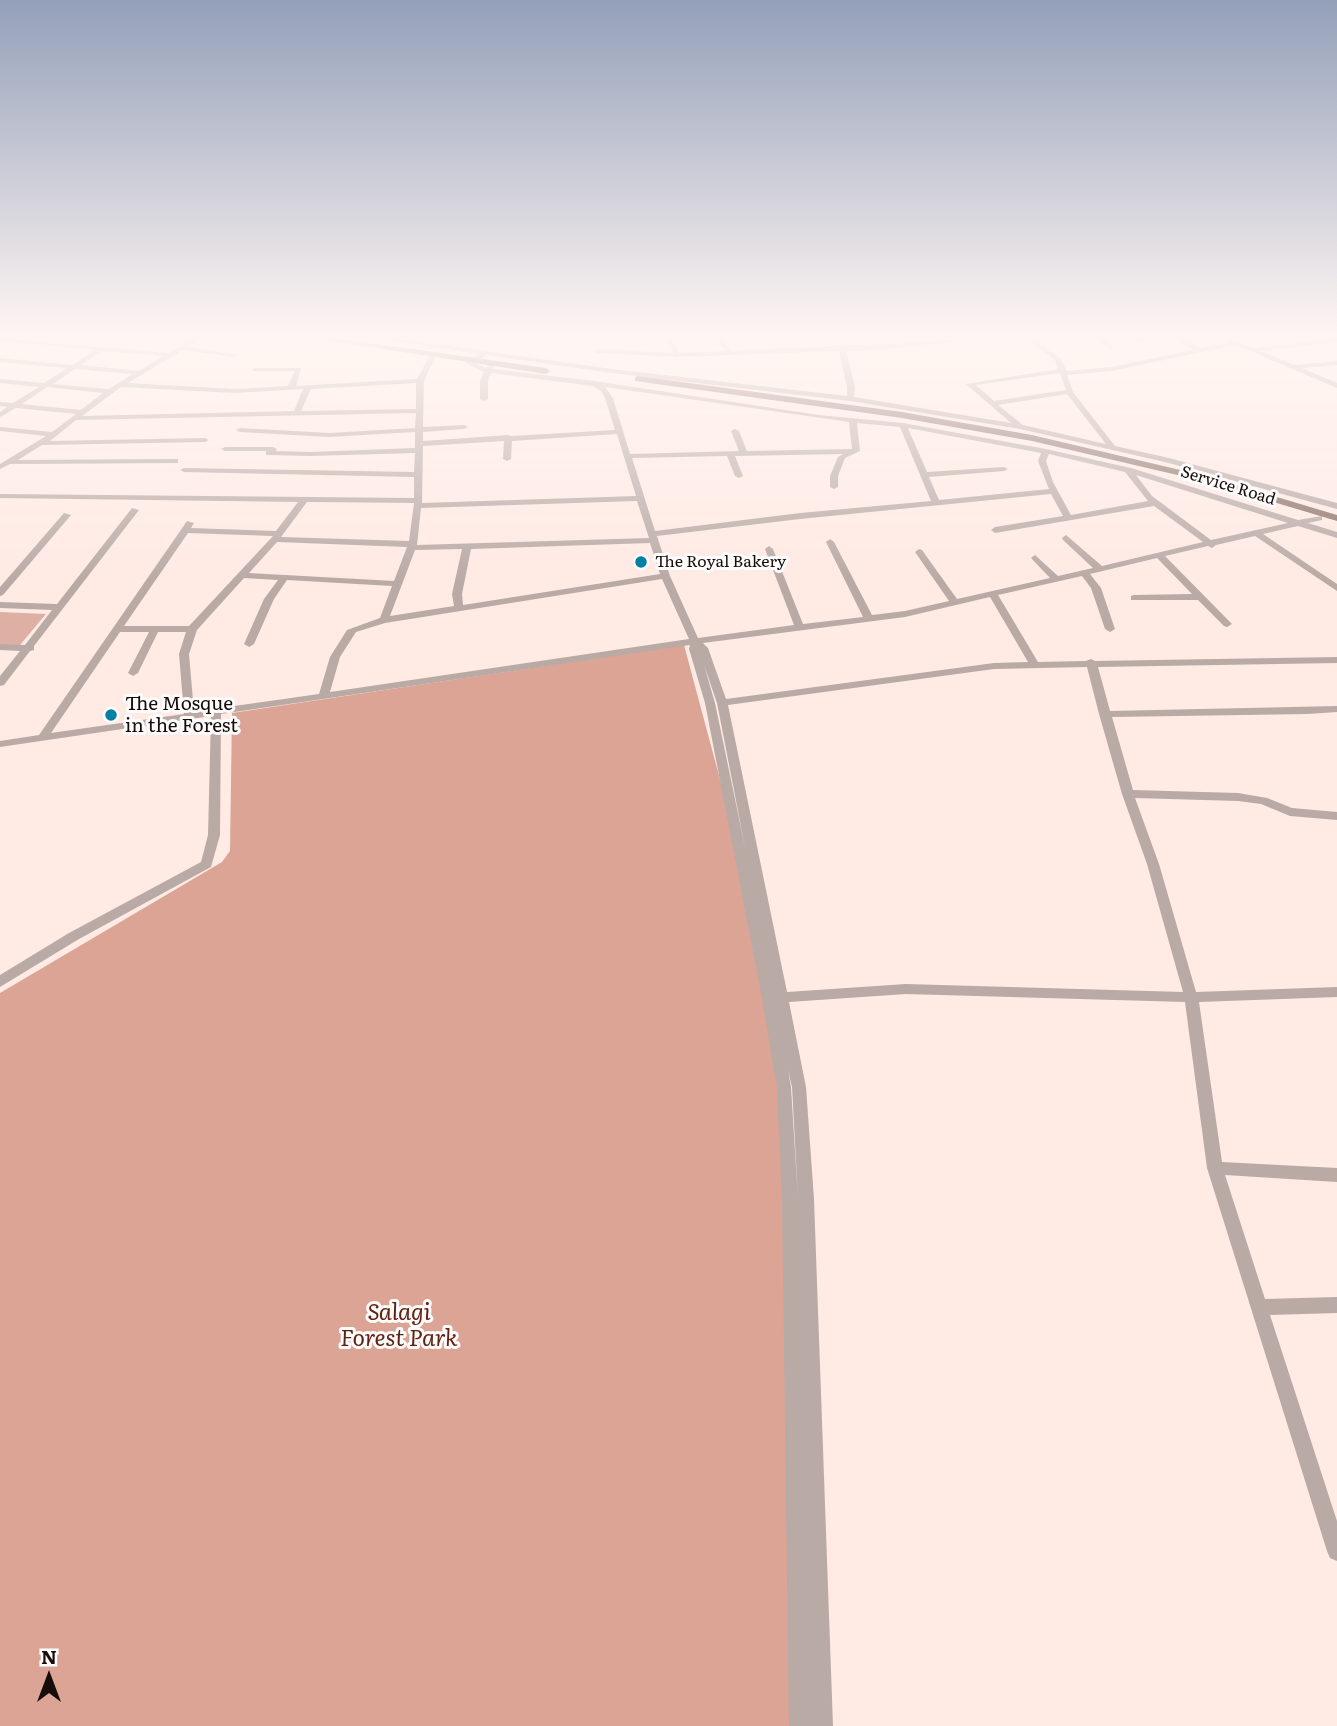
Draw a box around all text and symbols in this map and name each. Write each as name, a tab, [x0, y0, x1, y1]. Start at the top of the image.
street label: Service Road	[1178, 462, 1278, 510]
place label: The Royal Bakery	[655, 552, 786, 572]
marker: The Royal Bakery	[633, 554, 649, 570]
place label: The Mosque in the Forest	[125, 693, 238, 737]
marker: The Mosque in the Forest	[103, 707, 119, 723]
park label: Salagi Forest Park	[340, 1299, 458, 1353]
north arrow	[14, 1642, 84, 1712]
text: N	[41, 1642, 57, 1670]

